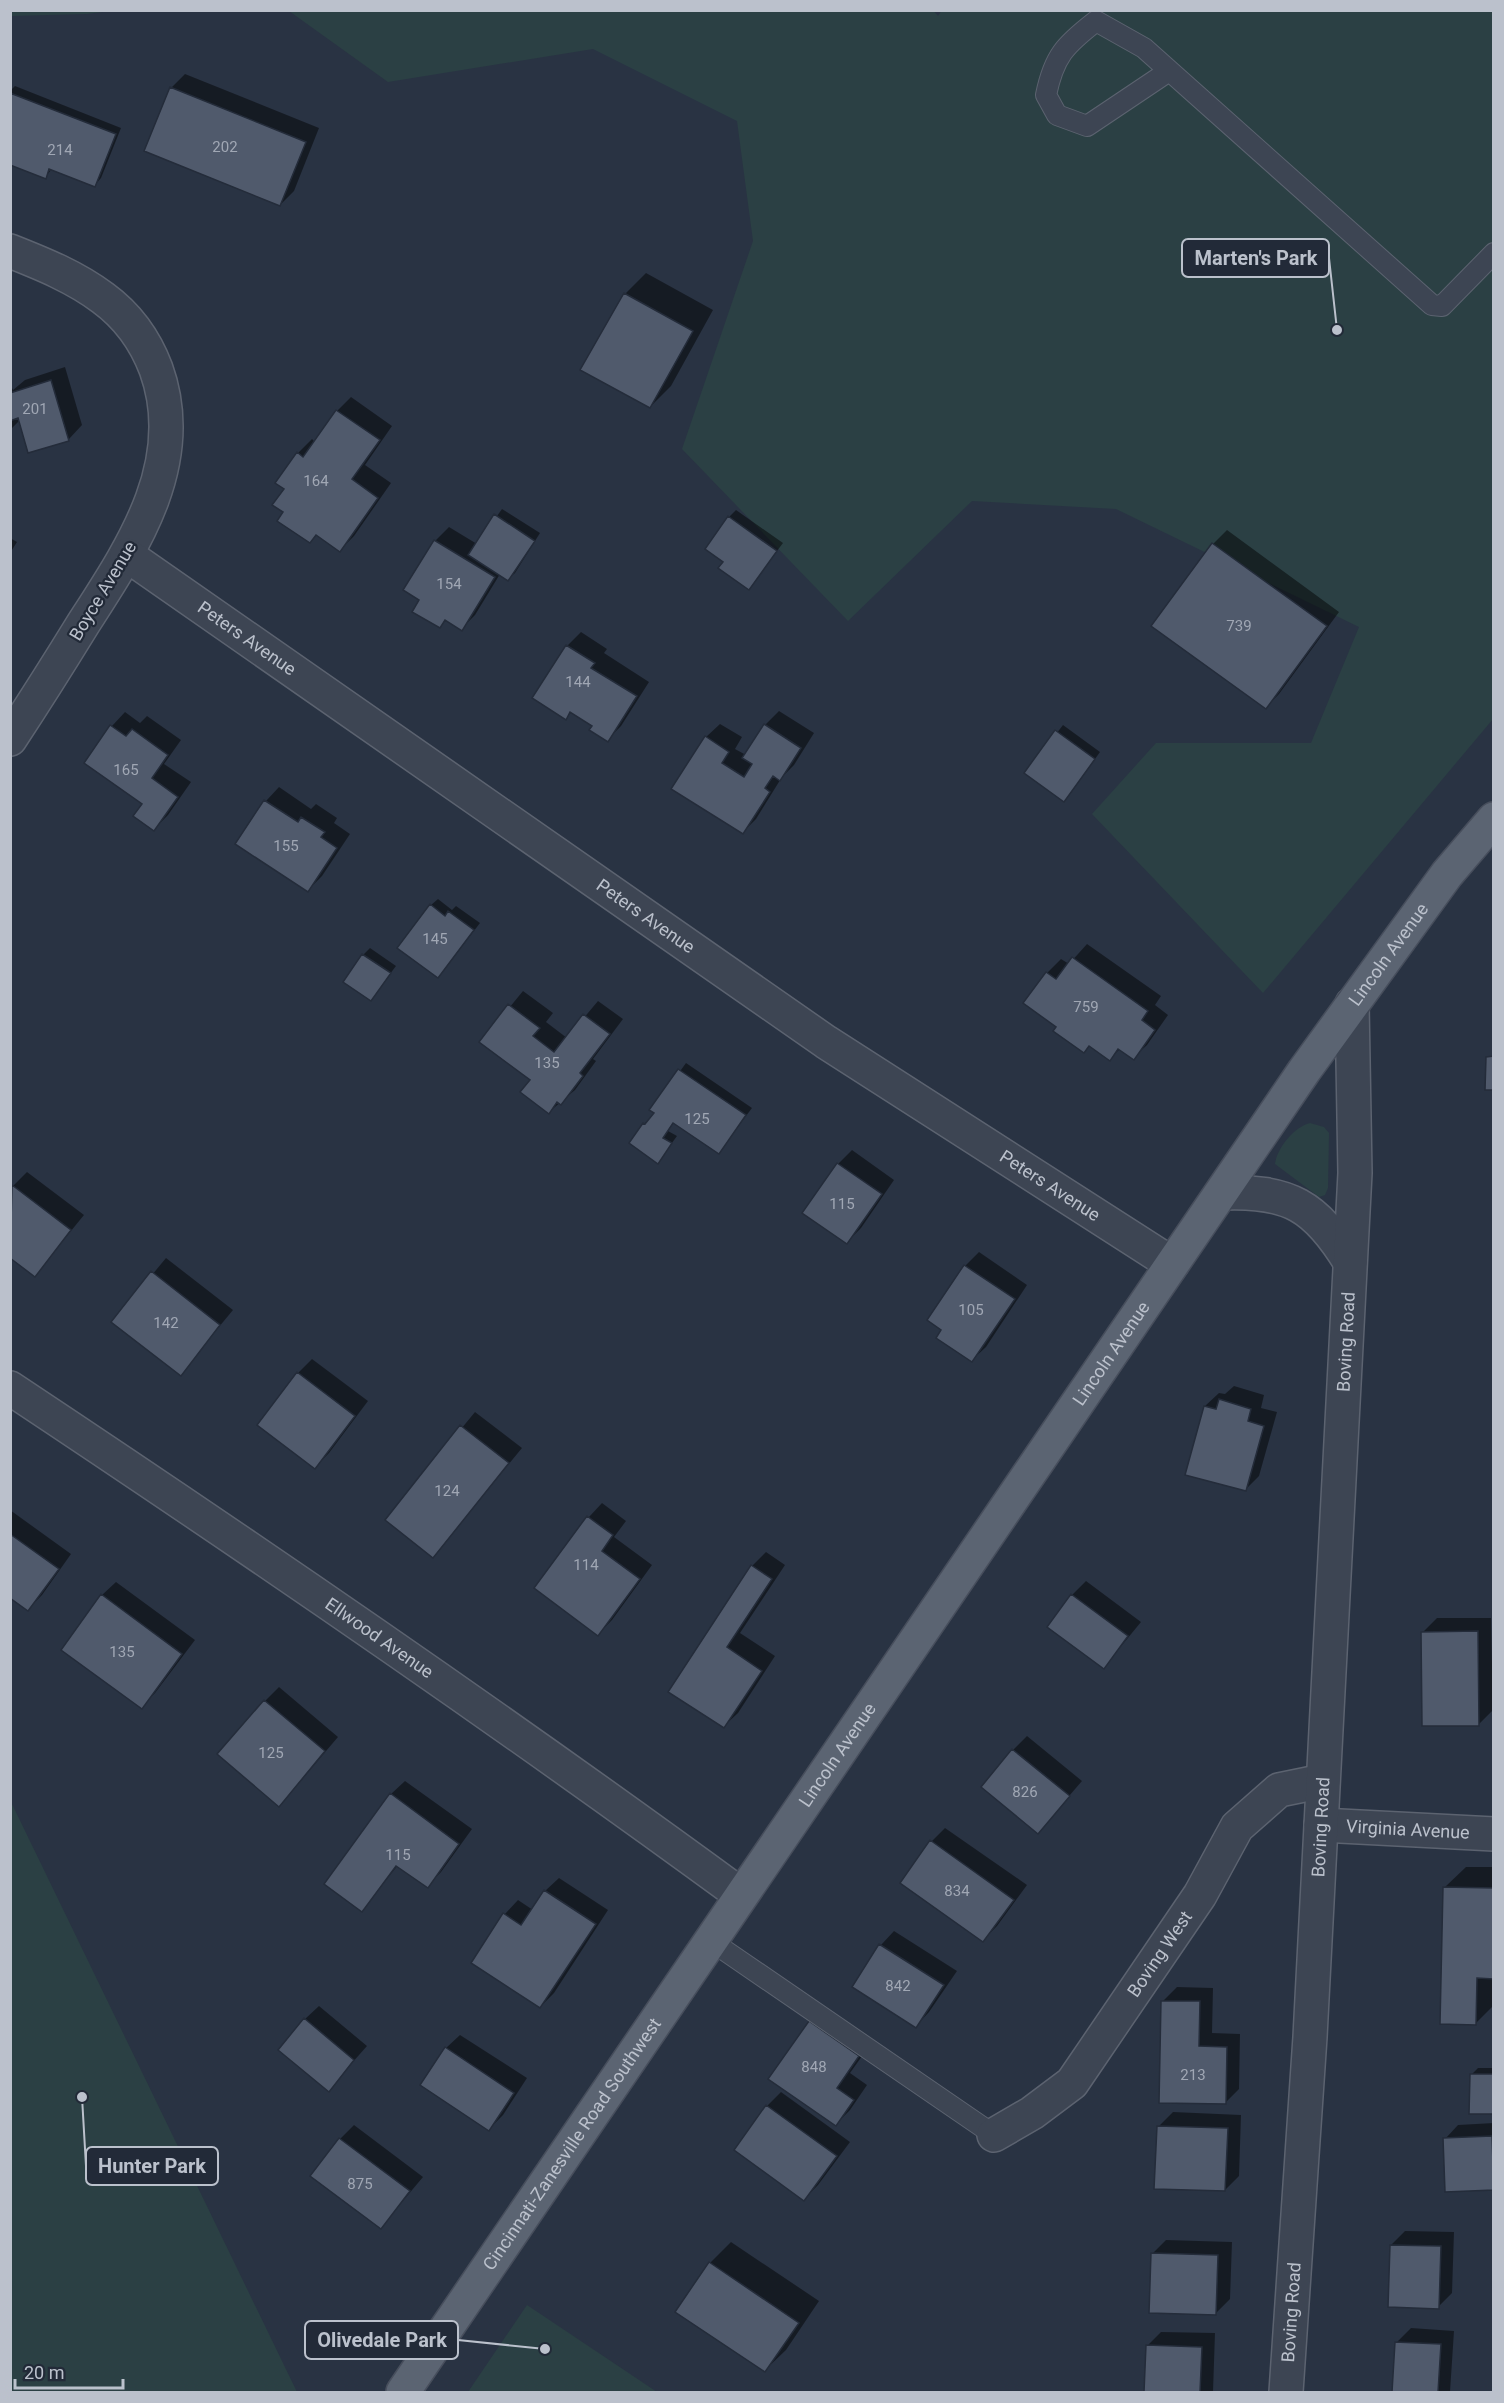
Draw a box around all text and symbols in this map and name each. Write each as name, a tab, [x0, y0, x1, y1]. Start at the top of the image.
house number: 202	[212, 138, 238, 156]
house number: 214	[47, 141, 73, 159]
callout: Marten's Park	[1182, 239, 1329, 277]
text: Marten's Park	[1194, 246, 1318, 270]
house number: 201	[22, 400, 48, 418]
house number: 164	[303, 472, 329, 490]
street label: Boyce Avenue	[65, 537, 140, 644]
house number: 154	[436, 575, 462, 593]
street label: Peters Avenue	[194, 597, 300, 680]
house number: 739	[1226, 617, 1252, 635]
house number: 144	[565, 673, 591, 691]
house number: 165	[113, 761, 139, 779]
house number: 155	[273, 837, 299, 855]
street label: Peters Avenue	[593, 874, 699, 957]
street label: Lincoln Avenue	[1344, 899, 1432, 1009]
house number: 145	[422, 930, 448, 948]
house number: 759	[1073, 998, 1099, 1016]
house number: 135	[534, 1054, 560, 1072]
house number: 125	[684, 1110, 710, 1128]
street label: Peters Avenue	[996, 1145, 1104, 1225]
house number: 115	[829, 1195, 855, 1213]
street label: Boving Road	[1333, 1291, 1359, 1392]
street label: Lincoln Avenue	[1068, 1297, 1154, 1409]
house number: 105	[958, 1301, 984, 1319]
house number: 142	[153, 1314, 179, 1332]
house number: 124	[434, 1482, 460, 1500]
house number: 114	[573, 1556, 599, 1574]
street label: Ellwood Avenue	[322, 1593, 438, 1682]
house number: 135	[109, 1643, 135, 1661]
street label: Lincoln Avenue	[794, 1699, 880, 1811]
house number: 125	[258, 1744, 284, 1762]
street label: Boving Road	[1307, 1776, 1334, 1878]
house number: 826	[1012, 1783, 1038, 1801]
street label: Virginia Avenue	[1346, 1815, 1470, 1843]
house number: 115	[385, 1846, 411, 1864]
house number: 834	[944, 1882, 970, 1900]
street label: Boving West	[1123, 1907, 1196, 2001]
house number: 842	[885, 1977, 911, 1995]
street label: Cincinnati-Zanesville Road Southwest	[478, 2014, 665, 2274]
house number: 848	[801, 2058, 827, 2076]
house number: 213	[1180, 2066, 1206, 2084]
callout: Hunter Park	[86, 2147, 218, 2185]
text: Hunter Park	[98, 2154, 206, 2178]
house number: 875	[347, 2175, 373, 2193]
street label: Boving Road	[1277, 2261, 1305, 2363]
callout: Olivedale Park	[305, 2321, 458, 2359]
text: Olivedale Park	[317, 2328, 447, 2352]
scale bar	[15, 2352, 123, 2390]
text: 20 m	[24, 2362, 64, 2383]

